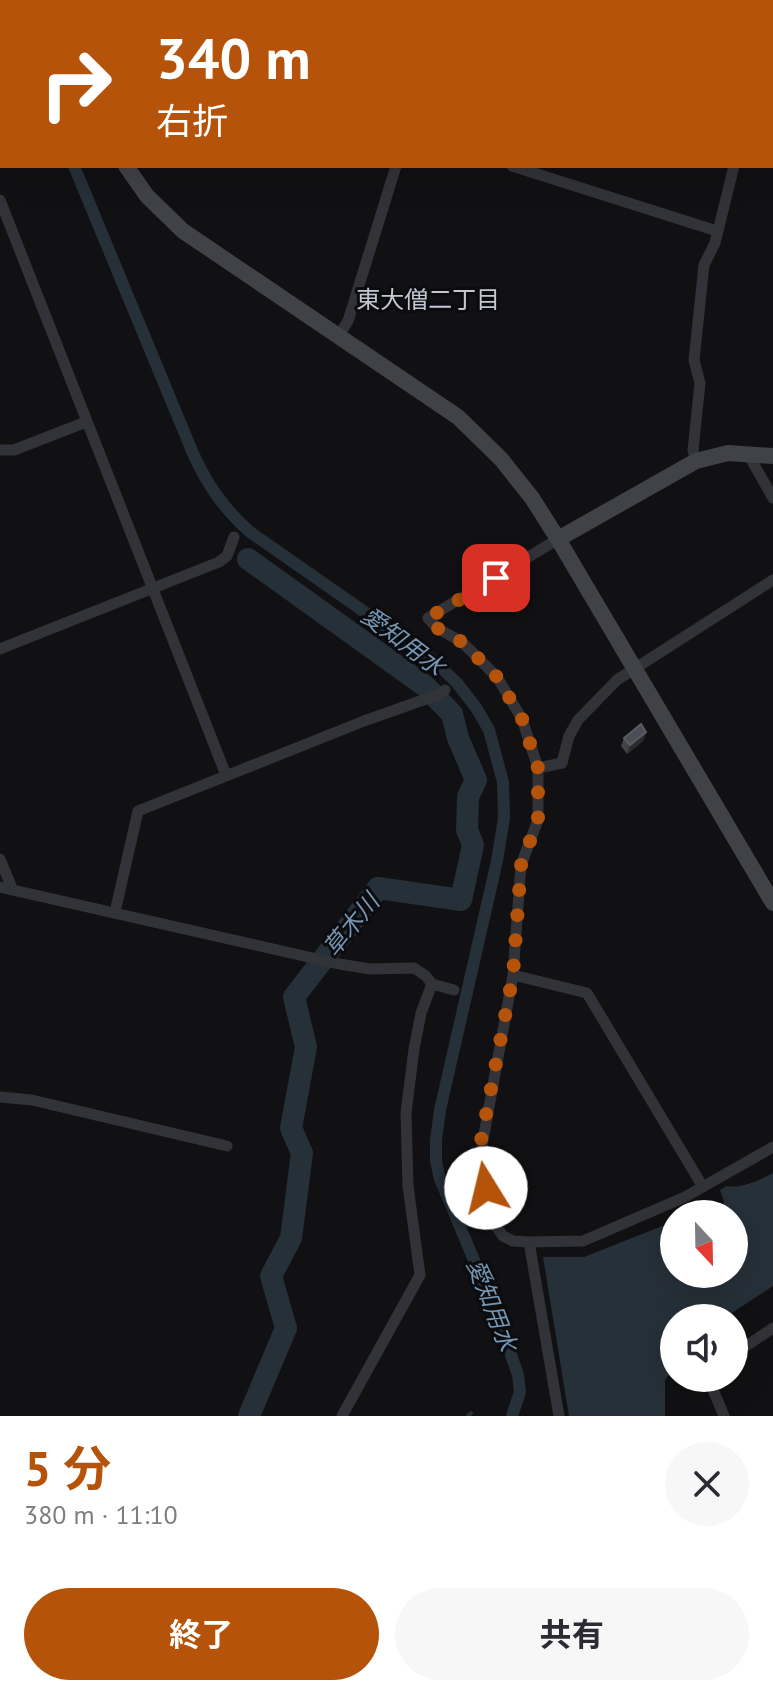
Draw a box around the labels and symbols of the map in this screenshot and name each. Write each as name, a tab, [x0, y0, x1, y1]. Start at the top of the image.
district label: 東大僧二丁目	[356, 284, 500, 315]
pin	[462, 544, 530, 612]
water label: 愛知用水	[355, 600, 453, 684]
water label: 草木川	[316, 885, 388, 963]
position arrow	[444, 1146, 528, 1230]
north arrow	[660, 1200, 748, 1288]
water label: 愛知用水	[460, 1255, 525, 1358]

